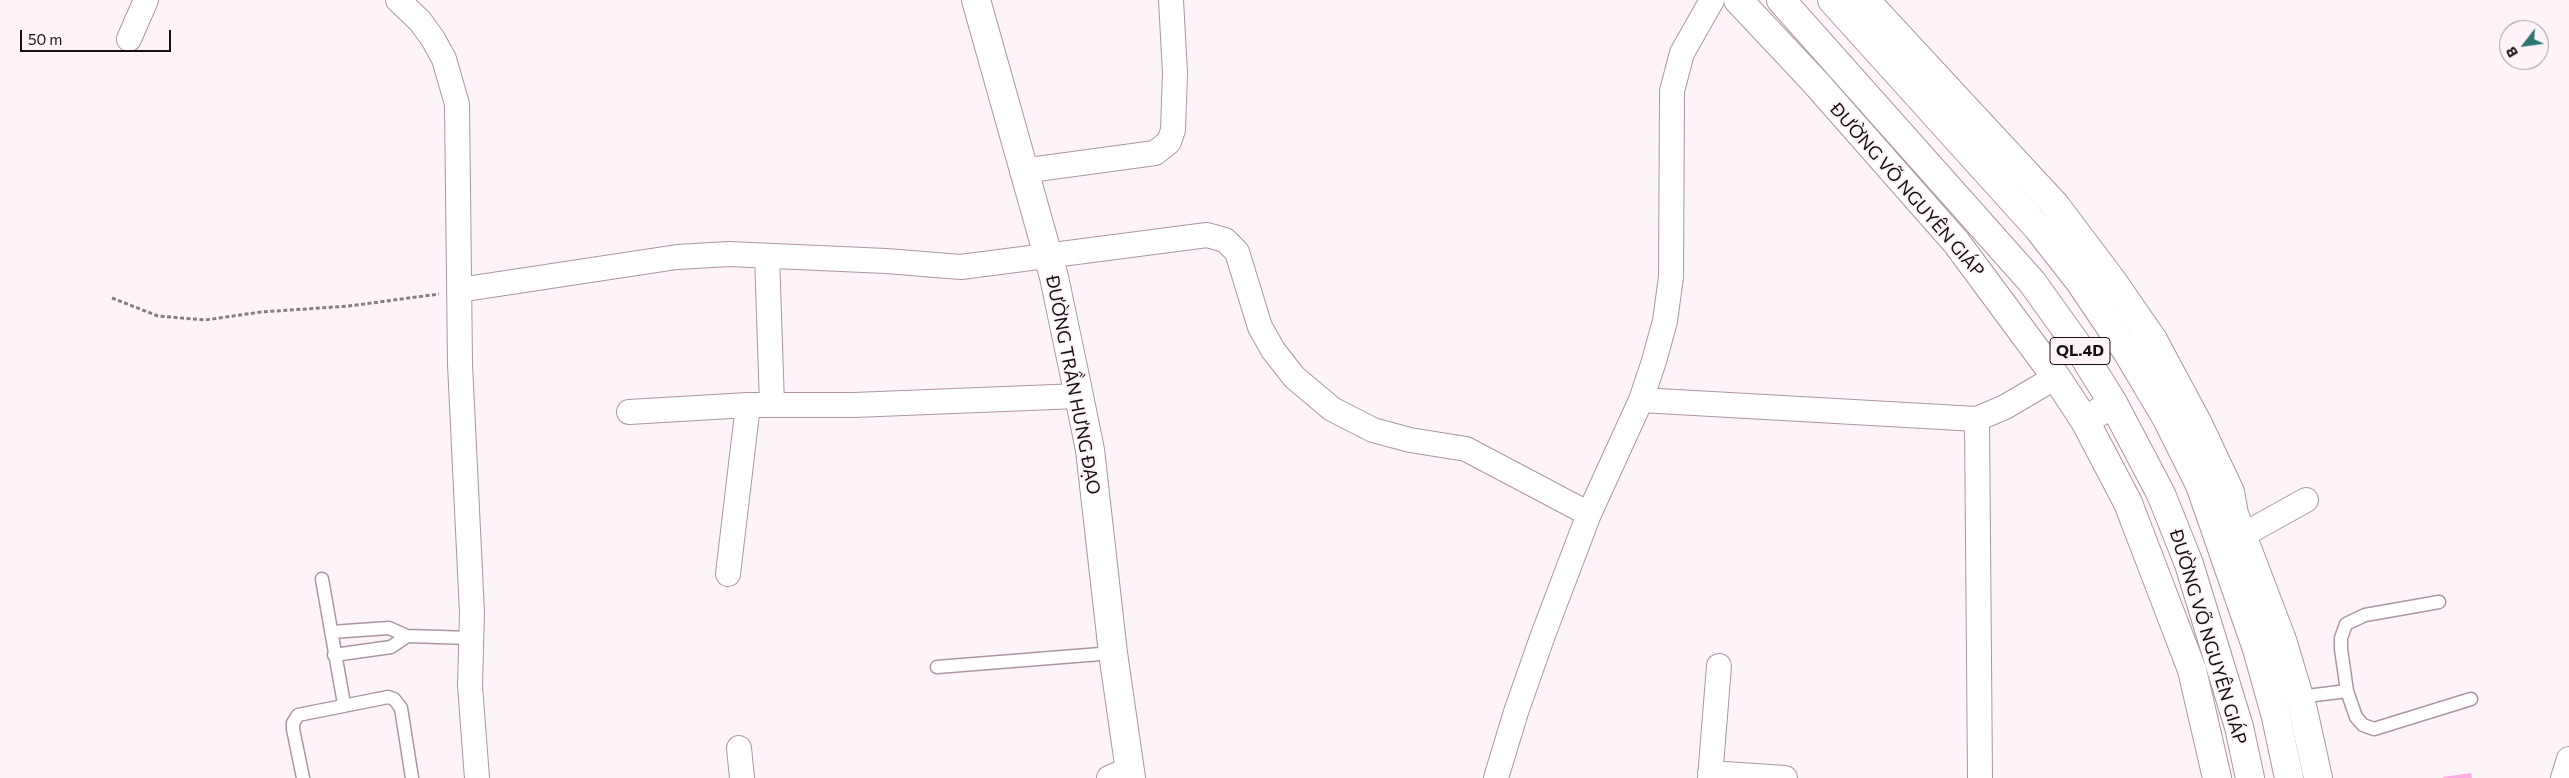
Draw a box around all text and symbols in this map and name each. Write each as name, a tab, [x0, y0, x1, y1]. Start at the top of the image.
scale bar	[22, 20, 174, 52]
north arrow	[2499, 20, 2549, 70]
text: 50 m	[28, 30, 62, 48]
text: B	[2502, 44, 2521, 61]
street label: ĐƯỜNG VÕ NGUYÊN GIÁP	[1825, 98, 1989, 282]
street label: ĐƯỜNG TRẦN HƯNG ĐẠO	[1041, 274, 1105, 496]
road number: QL.4D	[2050, 338, 2110, 364]
street label: ĐƯỜNG VÕ NGUYÊN GIÁP	[2165, 527, 2251, 747]

